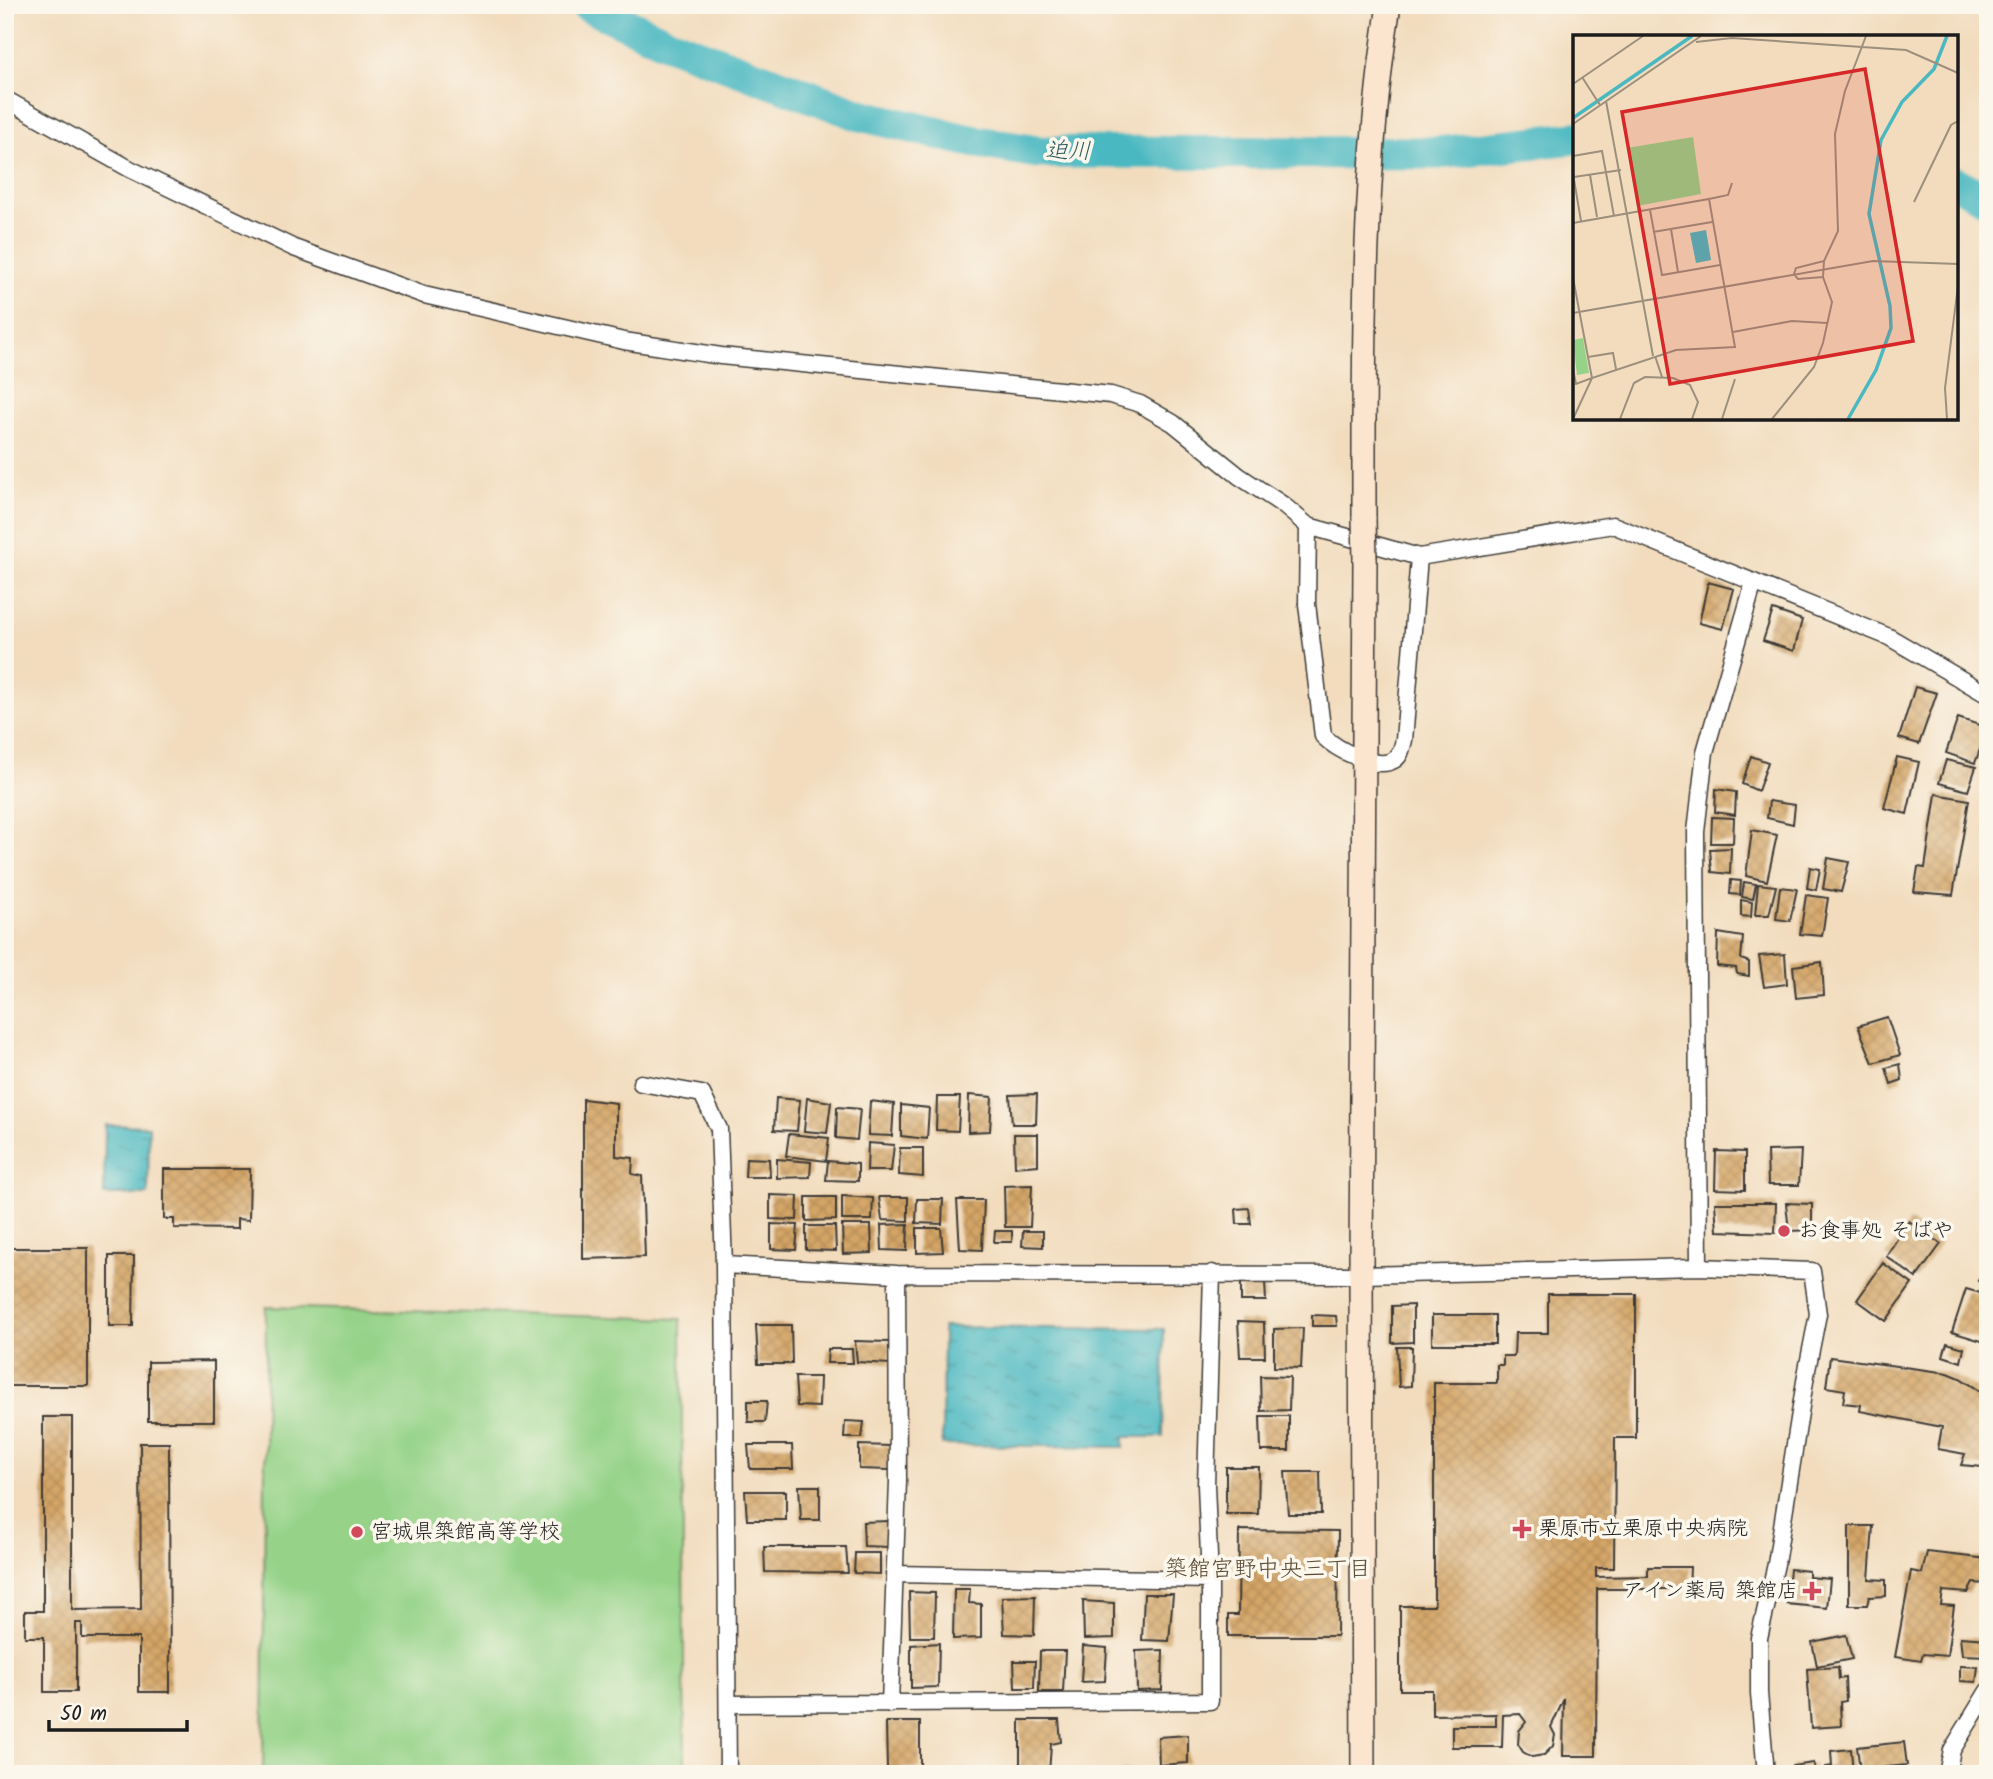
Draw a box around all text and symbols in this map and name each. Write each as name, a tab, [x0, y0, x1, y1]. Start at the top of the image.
inset map	[1573, 35, 1958, 420]
water label: 迫川	[1045, 134, 1091, 170]
place label: お食事処 そばや	[1798, 1215, 1953, 1248]
marker: お食事処 そばや	[1776, 1223, 1792, 1239]
place label: 栗原市立栗原中央病院	[1538, 1513, 1748, 1546]
place label: 宮城県築館高等学校	[371, 1516, 560, 1549]
marker: 栗原市立栗原中央病院	[1512, 1519, 1532, 1539]
marker: 宮城県築館高等学校	[349, 1524, 365, 1540]
district label: 築館宮野中央三丁目	[1165, 1552, 1372, 1588]
place label: アイン薬局 築館店	[1623, 1575, 1798, 1608]
marker: アイン薬局 築館店	[1804, 1583, 1820, 1599]
scale bar	[49, 1688, 187, 1732]
text: 50 m	[60, 1698, 107, 1731]

